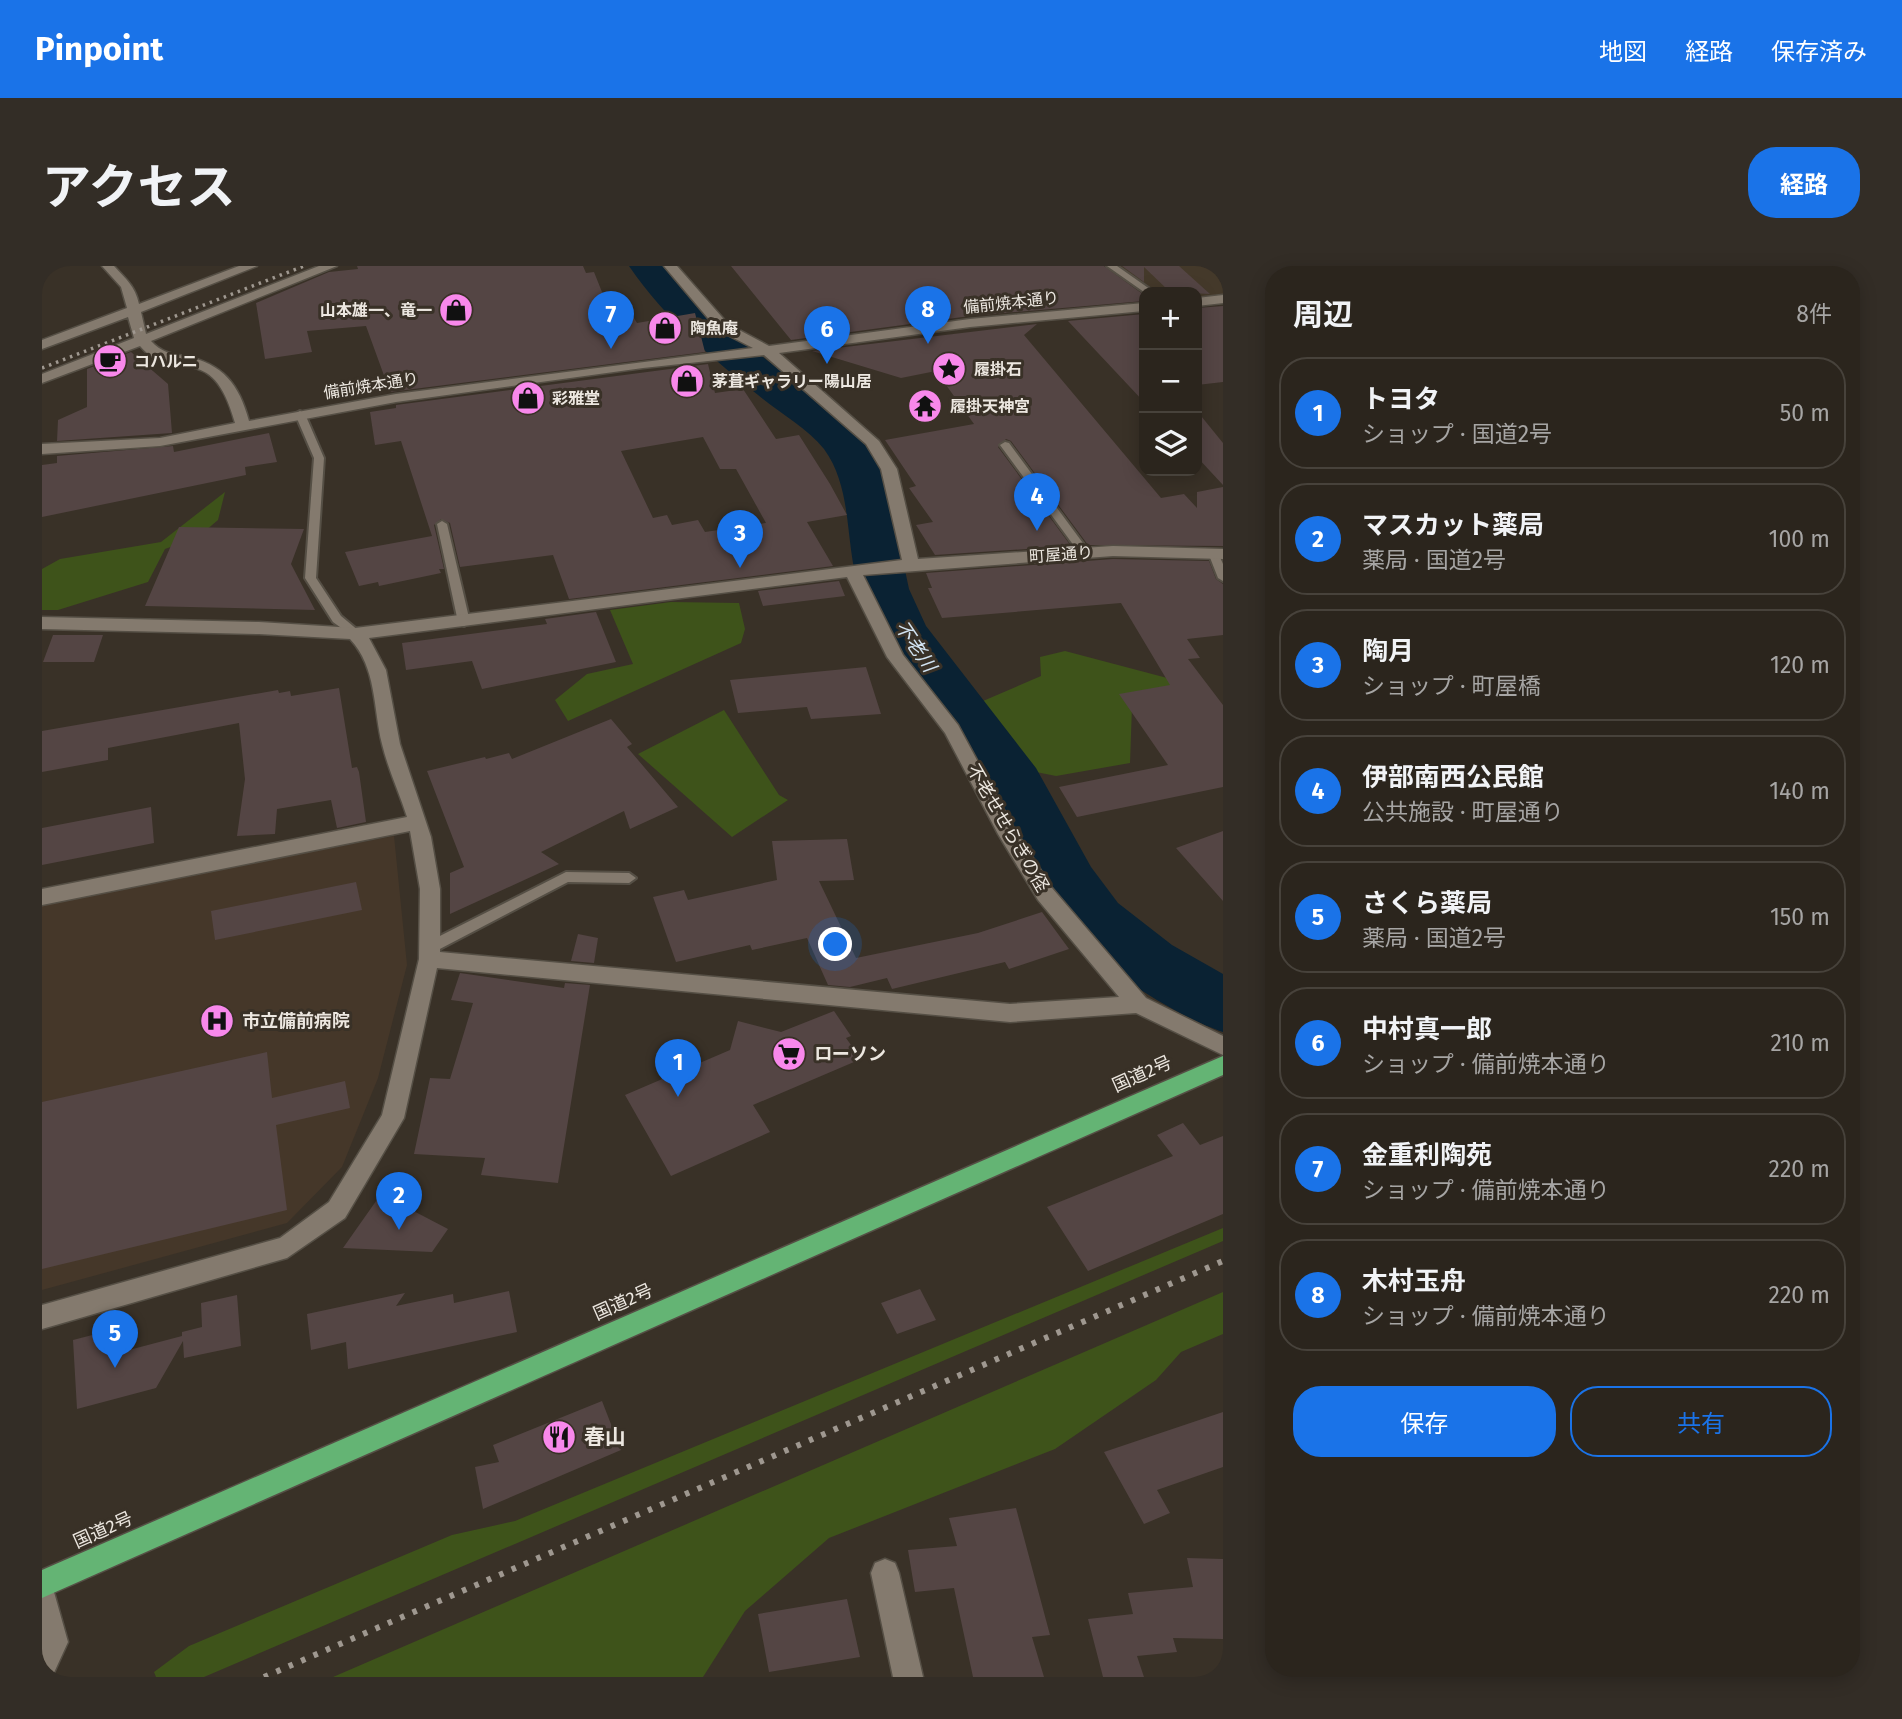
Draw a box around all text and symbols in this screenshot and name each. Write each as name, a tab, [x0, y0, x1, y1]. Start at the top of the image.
text: Pinpoint	[35, 29, 163, 69]
text: 地図	[1599, 38, 1647, 66]
text: 経路	[1685, 38, 1733, 66]
text: 保存済み	[1771, 38, 1867, 66]
button: 経路	[1748, 147, 1860, 218]
text: アクセス	[42, 158, 236, 217]
pin: 8	[905, 286, 951, 344]
map controls	[1139, 287, 1202, 476]
button: +	[1139, 287, 1202, 350]
street label: 備前焼本通り	[962, 288, 1060, 317]
shop icon: 山本雄一、竜一	[437, 291, 475, 329]
pin: 7	[588, 291, 634, 349]
text: 周辺	[1293, 297, 1353, 333]
text: 8件	[1796, 300, 1832, 328]
place label: 山本雄一、竜一	[320, 301, 432, 320]
pin: 6	[804, 306, 850, 364]
shop icon: 陶魚庵	[646, 309, 684, 347]
place label: 陶魚庵	[690, 319, 738, 338]
cafe icon: コハルニ	[91, 342, 129, 380]
place icon: 履掛石	[930, 350, 968, 388]
button: −	[1139, 350, 1202, 413]
place label: コハルニ	[134, 352, 198, 371]
place label: 履掛石	[974, 360, 1022, 379]
shop icon: 茅葺ギャラリー陽山居	[668, 362, 706, 400]
street label: 備前焼本通り	[322, 369, 420, 402]
place label: 茅葺ギャラリー陽山居	[712, 372, 872, 391]
shop icon: 彩雅堂	[509, 379, 547, 417]
text: トヨタ	[1362, 384, 1440, 415]
temple icon: 履掛天神宮	[906, 387, 944, 425]
place label: 彩雅堂	[552, 389, 600, 408]
place label: 履掛天神宮	[950, 397, 1030, 416]
text: 1	[1313, 399, 1323, 427]
text: 50 m	[1780, 399, 1830, 427]
button: layers	[1139, 413, 1202, 476]
text: ショップ · 国道2号	[1362, 420, 1552, 448]
pin: 4	[1014, 473, 1060, 531]
pin: 3	[717, 510, 763, 568]
text: マスカット薬局	[1362, 510, 1544, 541]
text: 2	[1312, 525, 1324, 553]
text: 100 m	[1769, 525, 1830, 553]
street label: 町屋通り	[1028, 543, 1094, 566]
text: 薬局 · 国道2号	[1362, 546, 1506, 574]
water label: 不老川	[890, 616, 942, 678]
text: 陶月	[1362, 636, 1414, 667]
text: 3	[1312, 651, 1324, 679]
text: 120 m	[1770, 651, 1830, 679]
text: ショップ · 町屋橋	[1362, 672, 1541, 700]
street label: 不老せせらぎの径	[962, 760, 1054, 896]
text: 伊部南西公民館	[1362, 762, 1544, 793]
text: 4	[1312, 777, 1325, 805]
text: 140 m	[1769, 777, 1830, 805]
text: 公共施設 · 町屋通り	[1362, 798, 1564, 826]
text: さくら薬局	[1362, 888, 1492, 919]
text: 5	[1312, 903, 1324, 931]
text: 150 m	[1770, 903, 1830, 931]
text: 薬局 · 国道2号	[1362, 924, 1506, 952]
your location	[818, 927, 852, 961]
hospital icon: 市立備前病院	[198, 1002, 236, 1040]
place label: 市立備前病院	[242, 1010, 350, 1032]
text: 中村真一郎	[1362, 1014, 1492, 1045]
text: 6	[1312, 1029, 1324, 1057]
text: 210 m	[1771, 1029, 1830, 1057]
supermarket icon: ローソン	[770, 1035, 808, 1073]
pin: 1	[655, 1039, 701, 1097]
place label: ローソン	[814, 1043, 886, 1065]
text: ショップ · 備前焼本通り	[1362, 1050, 1610, 1078]
street label: 国道2号	[1109, 1051, 1175, 1097]
text: 金重利陶苑	[1362, 1140, 1492, 1171]
text: 7	[1313, 1155, 1323, 1183]
text: 220 m	[1769, 1155, 1830, 1183]
pin: 2	[376, 1172, 422, 1230]
text: ショップ · 備前焼本通り	[1362, 1176, 1610, 1204]
text: 木村玉舟	[1362, 1266, 1466, 1297]
street label: 国道2号	[590, 1279, 656, 1325]
text: 8	[1311, 1281, 1325, 1309]
text: 220 m	[1769, 1281, 1830, 1309]
text: ショップ · 備前焼本通り	[1362, 1302, 1610, 1330]
pin: 5	[92, 1310, 138, 1368]
button: 保存	[1293, 1386, 1556, 1457]
button: 共有	[1570, 1386, 1832, 1457]
restaurant icon: 春山	[540, 1418, 578, 1456]
place label: 春山	[584, 1424, 626, 1450]
street label: 国道2号	[70, 1507, 136, 1553]

